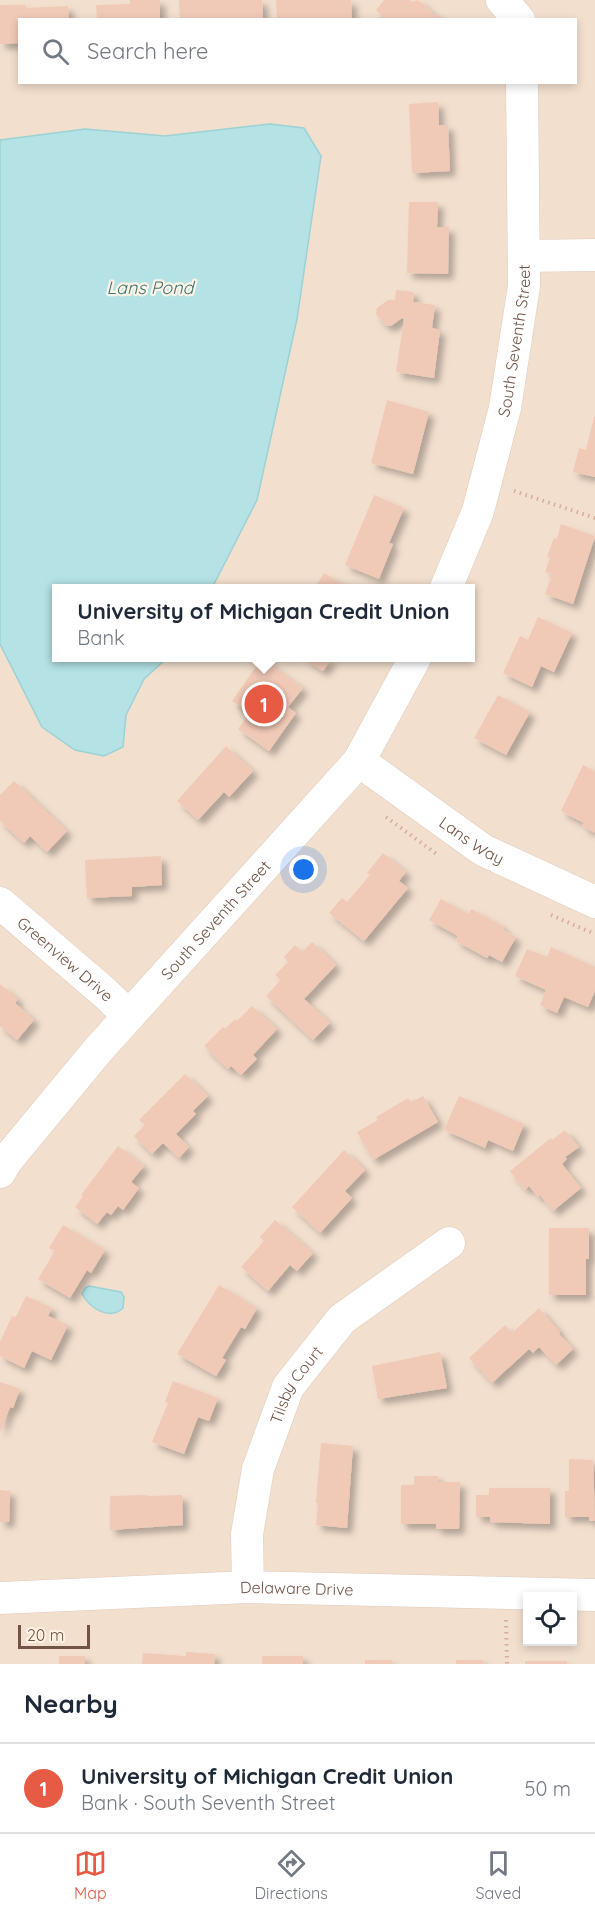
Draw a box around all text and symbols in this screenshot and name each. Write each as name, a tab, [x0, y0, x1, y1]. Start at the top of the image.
search box	[18, 18, 577, 84]
icon: search	[39, 35, 72, 68]
text: Search here	[87, 37, 208, 65]
street label: South Seventh Street	[493, 264, 534, 419]
water label: Lans Pond	[107, 276, 196, 299]
popup	[52, 584, 475, 662]
text: University of Michigan Credit Union	[77, 597, 450, 625]
text: Bank	[77, 625, 125, 650]
pin: 1	[244, 682, 284, 726]
street label: Lans Way	[435, 812, 507, 868]
your location	[289, 855, 318, 884]
street label: South Seventh Street	[156, 856, 275, 984]
street label: Greenview Drive	[13, 912, 118, 1006]
street label: Tilsby Court	[265, 1342, 327, 1427]
street label: Delaware Drive	[240, 1577, 354, 1599]
map controls	[523, 1592, 577, 1646]
button: locate	[523, 1592, 577, 1646]
scale bar	[18, 1622, 90, 1650]
text: 20 m	[27, 1625, 64, 1645]
text: Nearby	[24, 1687, 118, 1720]
text: University of Michigan Credit Union	[81, 1762, 453, 1790]
text: 1	[40, 1776, 47, 1801]
text: 50 m	[525, 1776, 571, 1801]
text: Bank · South Seventh Street	[81, 1790, 336, 1815]
tab: Map	[74, 1847, 107, 1903]
tab: Directions	[255, 1847, 328, 1903]
tab: Saved	[476, 1847, 521, 1903]

